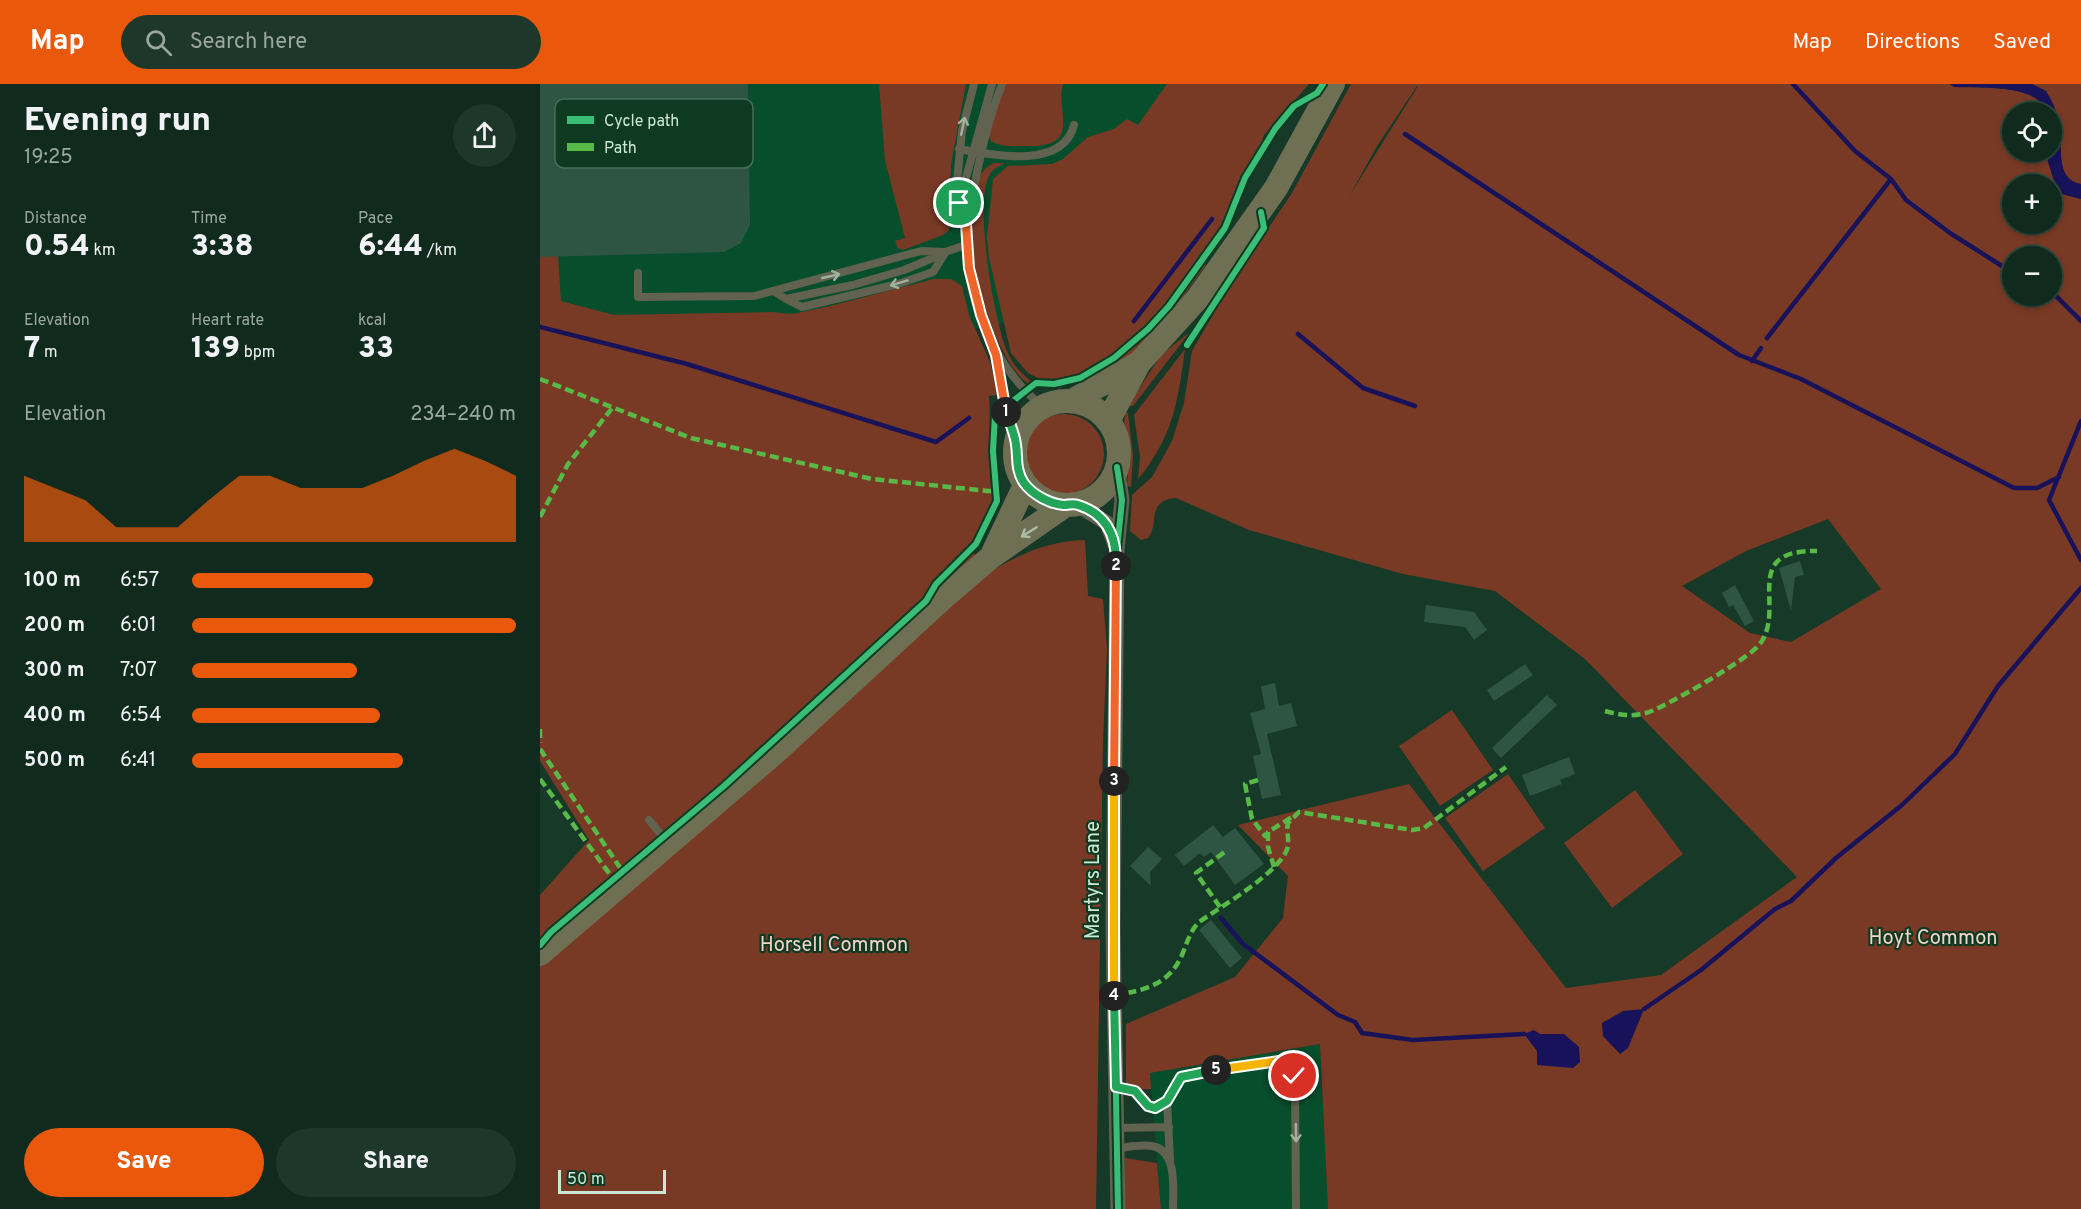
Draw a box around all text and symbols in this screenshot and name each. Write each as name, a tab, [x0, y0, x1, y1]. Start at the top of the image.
search box	[121, 15, 541, 69]
text: Map	[30, 24, 85, 60]
icon: search	[142, 26, 175, 59]
text: Search here	[190, 29, 307, 56]
text: Map	[1792, 29, 1832, 56]
text: Directions	[1865, 29, 1960, 56]
text: Saved	[1993, 29, 2051, 56]
legend	[555, 99, 753, 168]
text: Evening run	[24, 101, 211, 143]
map controls	[2002, 102, 2062, 306]
button: locate	[2002, 102, 2062, 162]
button: share	[453, 104, 516, 167]
text: Cycle path	[604, 112, 679, 132]
one-way arrow	[958, 117, 969, 136]
text: Path	[604, 139, 637, 159]
text: 19:25	[24, 145, 73, 171]
button: +	[2002, 174, 2062, 234]
pin	[933, 177, 984, 228]
icon: arrive	[942, 186, 975, 219]
text: Distance	[24, 209, 87, 229]
text: Time	[191, 209, 227, 229]
text: Pace	[358, 209, 393, 229]
text: 0.54	[24, 229, 90, 266]
text: 3:38	[191, 229, 253, 266]
text: 6:44	[358, 229, 423, 266]
text: km	[90, 241, 116, 261]
text: /km	[423, 241, 457, 261]
button: −	[2002, 246, 2062, 306]
one-way arrow	[821, 270, 840, 282]
one-way arrow	[890, 278, 909, 289]
text: Elevation	[24, 311, 90, 331]
text: Heart rate	[191, 311, 264, 331]
text: kcal	[358, 311, 386, 331]
text: 7	[24, 331, 40, 368]
text: 139	[191, 331, 240, 368]
text: 33	[358, 331, 394, 368]
text: m	[40, 343, 58, 363]
text: bpm	[240, 343, 275, 363]
pin: 1	[991, 397, 1021, 427]
text: Elevation	[24, 402, 106, 428]
text: 234–240 m	[410, 402, 516, 428]
text: 1	[1003, 402, 1009, 422]
one-way arrow	[1021, 526, 1038, 539]
pin: 2	[1101, 551, 1131, 581]
text: 2	[1111, 556, 1121, 576]
text: 100 m	[24, 568, 81, 594]
text: 6:57	[120, 568, 159, 594]
text: 200 m	[24, 613, 85, 639]
text: 6:01	[120, 613, 157, 639]
text: 300 m	[24, 658, 85, 684]
text: 7:07	[120, 658, 157, 684]
text: 400 m	[24, 703, 86, 729]
text: 6:54	[120, 703, 162, 729]
text: 500 m	[24, 748, 85, 774]
text: 6:41	[120, 748, 156, 774]
pin: 3	[1099, 766, 1129, 796]
text: 3	[1109, 771, 1119, 791]
street label: Martyrs Lane	[1081, 821, 1107, 939]
park label: Hoyt Common	[1869, 926, 1998, 952]
park label: Horsell Common	[760, 933, 908, 959]
pin: 4	[1099, 981, 1129, 1011]
text: 4	[1109, 986, 1119, 1006]
pin	[1268, 1050, 1319, 1101]
pin: 5	[1201, 1055, 1231, 1085]
icon: check	[1277, 1059, 1310, 1092]
text: 5	[1211, 1060, 1221, 1080]
one-way arrow	[1290, 1122, 1302, 1142]
button: Save	[24, 1128, 264, 1197]
button: Share	[276, 1128, 516, 1197]
scale bar	[558, 1167, 666, 1194]
text: 50 m	[567, 1170, 605, 1190]

